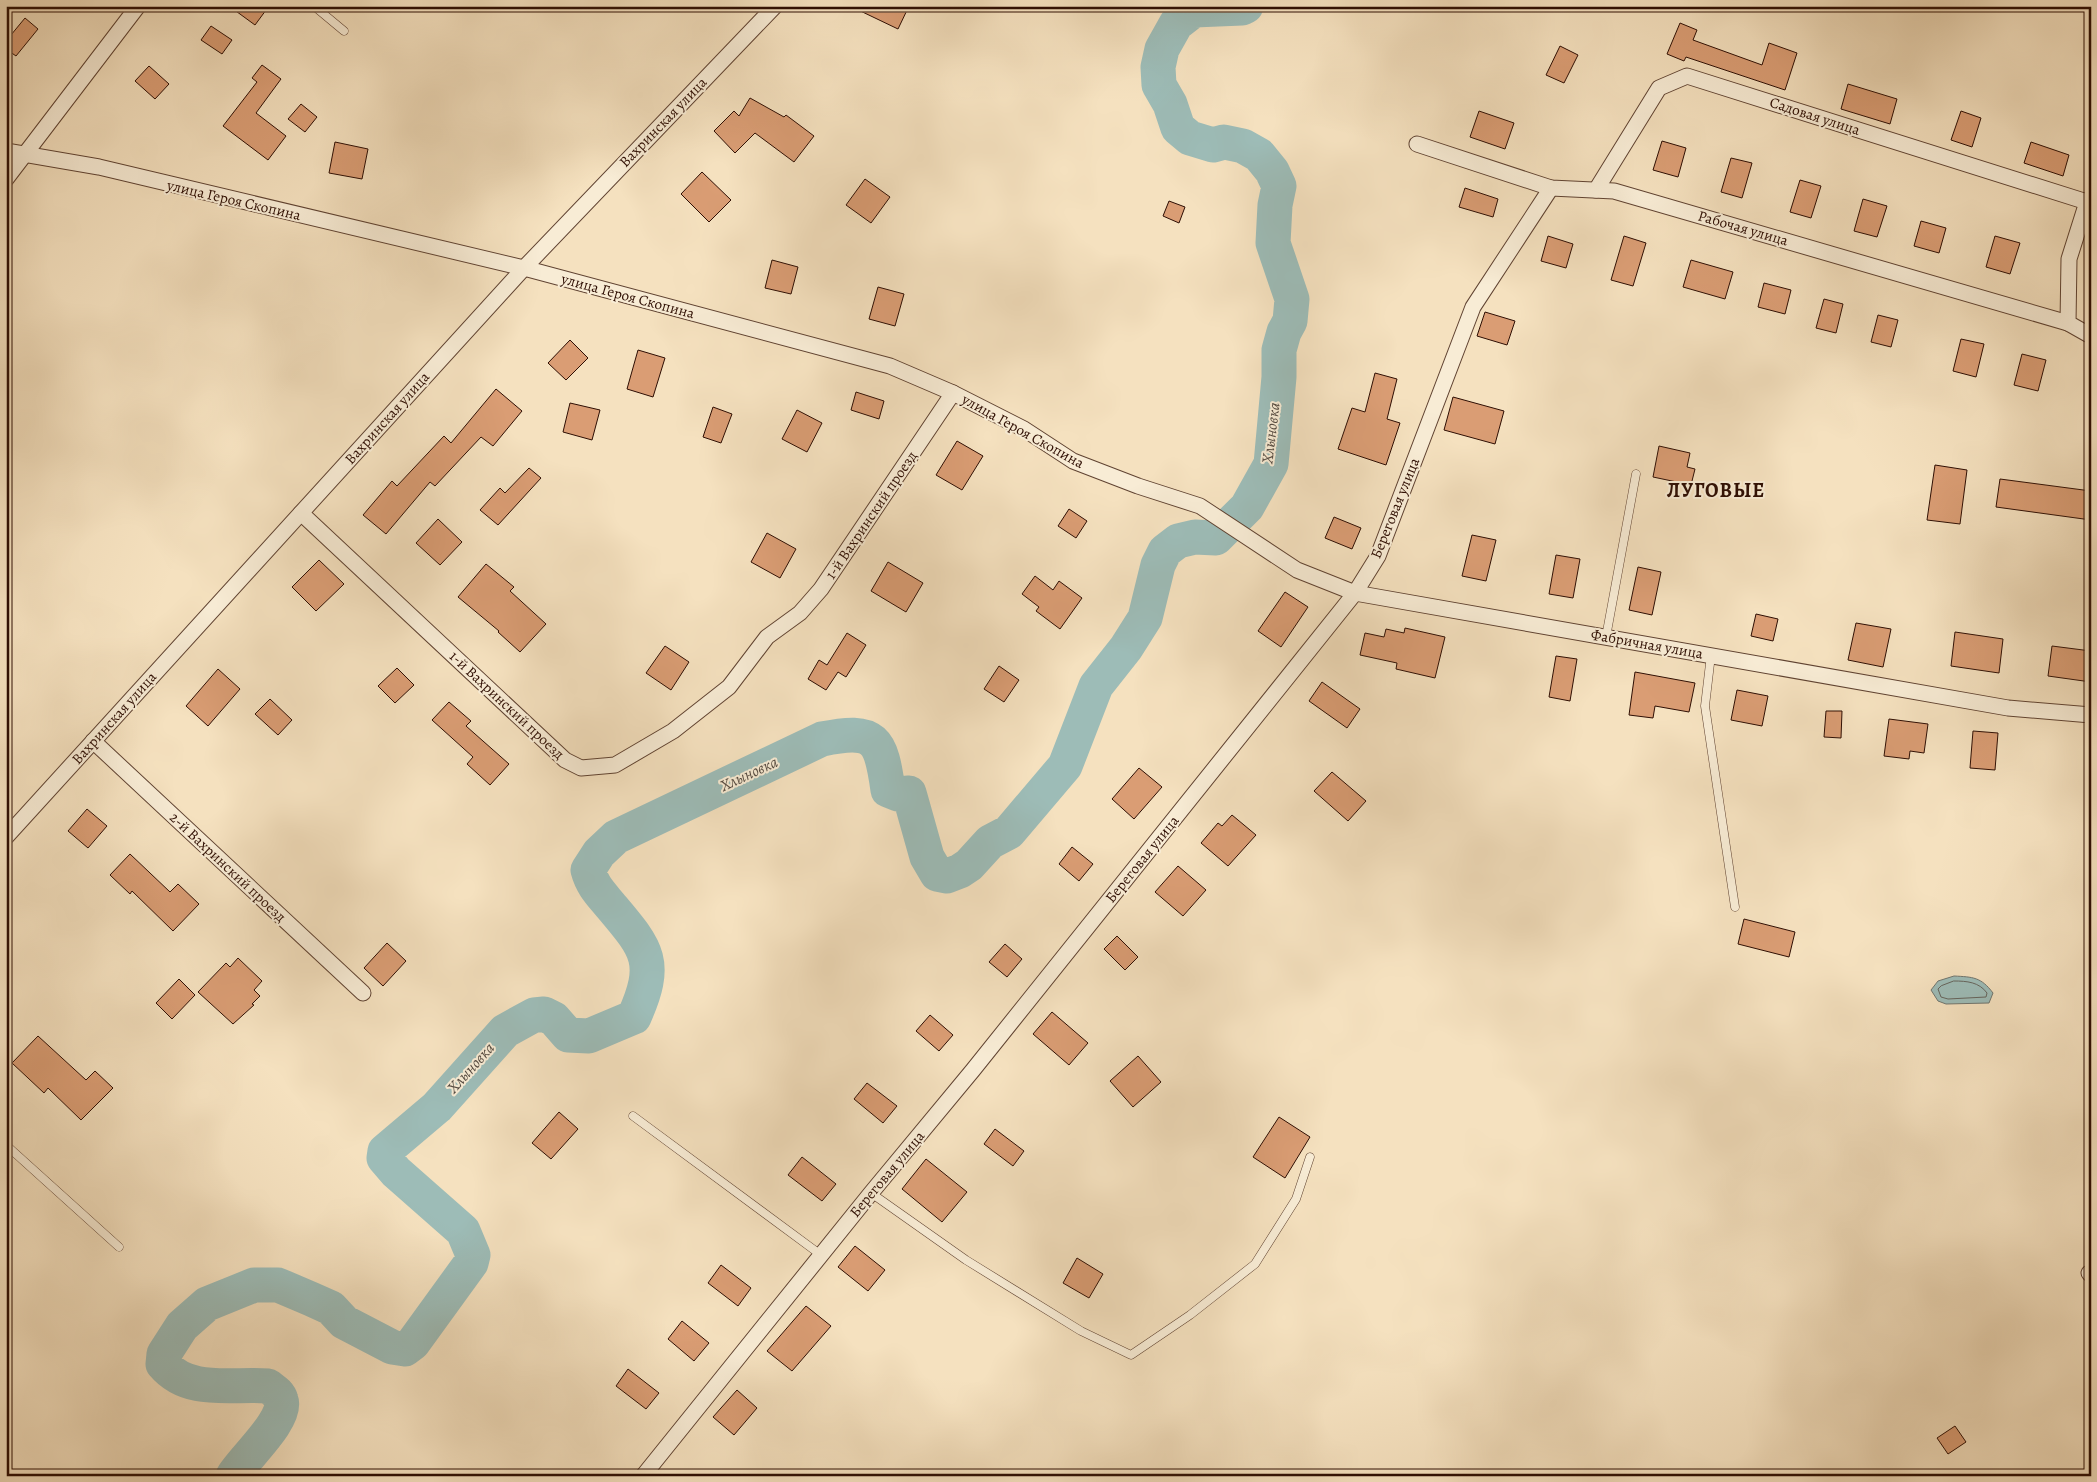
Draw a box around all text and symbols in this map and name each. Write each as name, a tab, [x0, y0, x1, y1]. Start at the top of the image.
street label: Вахринская улица	[615, 73, 711, 171]
street label: Садовая улица	[1767, 92, 1863, 140]
street label: улица Героя Скопина	[164, 175, 303, 225]
street label: Рабочая улица	[1696, 206, 1791, 250]
street label: улица Героя Скопина	[558, 268, 697, 323]
street label: Вахринская улица	[340, 367, 434, 469]
street label: улица Героя Скопина	[957, 389, 1088, 473]
water label: Хлыновка	[1256, 401, 1286, 466]
street label: 1-й Вахринский проезд	[821, 447, 921, 583]
street label: Береговая улица	[1366, 455, 1424, 561]
district label: ЛУГОВЫЕ	[1667, 477, 1765, 504]
street label: Фабричная улица	[1589, 624, 1705, 664]
street label: 1-й Вахринский проезд	[445, 646, 569, 764]
street label: Вахринская улица	[67, 667, 161, 769]
water label: Хлыновка	[716, 751, 782, 797]
street label: 2-й Вахринский проезд	[165, 808, 291, 926]
street label: Береговая улица	[1101, 811, 1183, 907]
water label: Хлыновка	[442, 1038, 500, 1099]
street label: Береговая улица	[845, 1127, 929, 1221]

